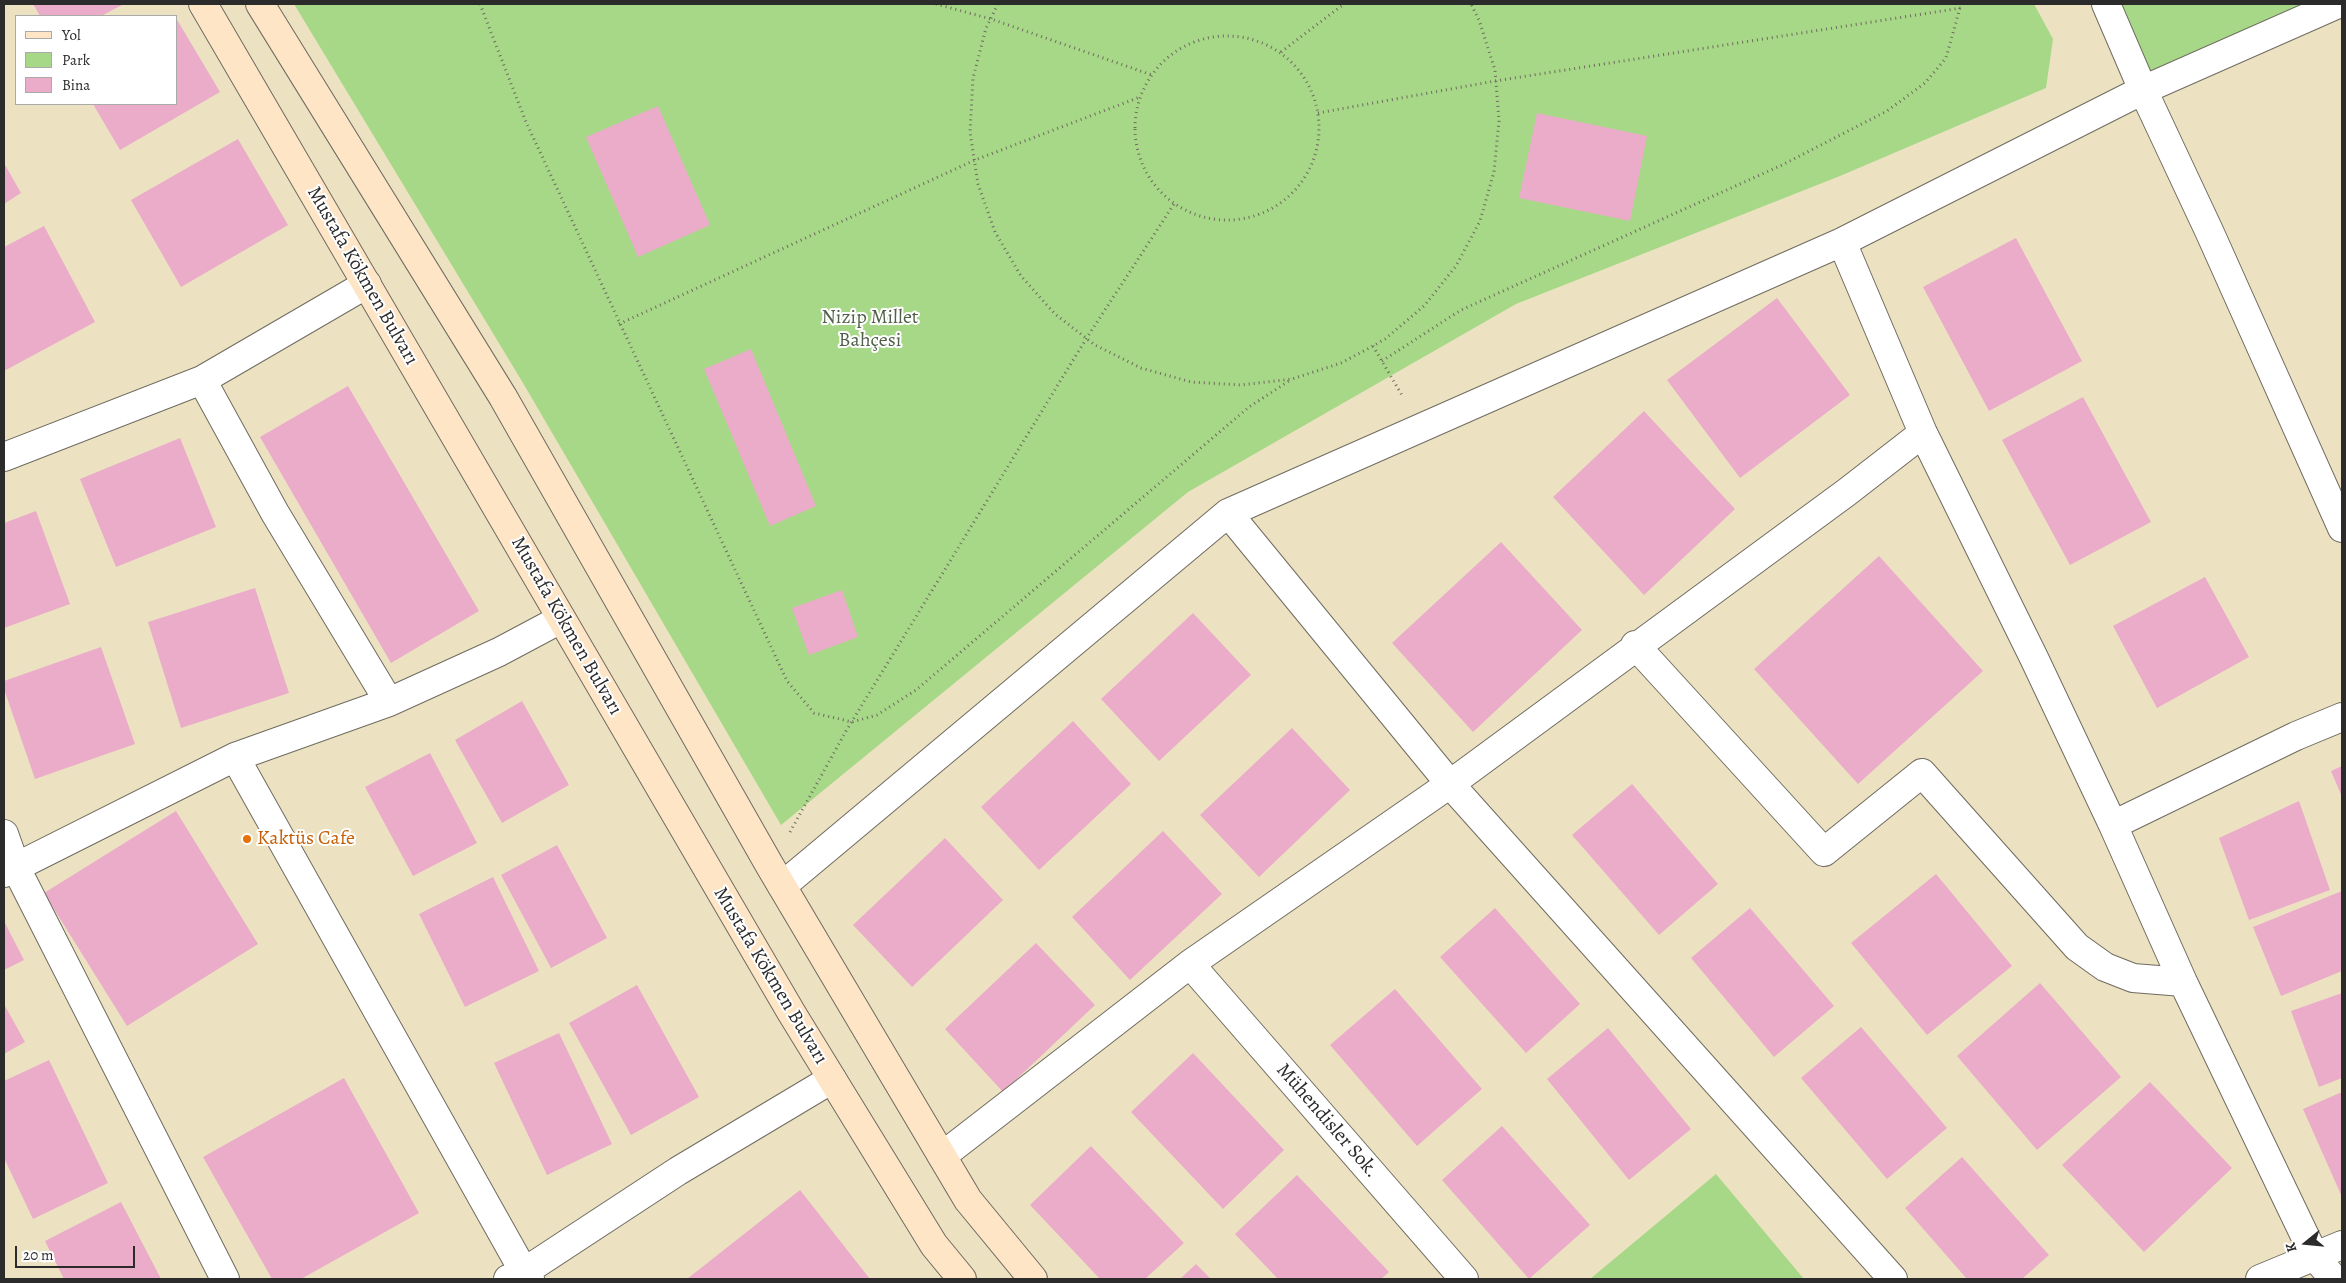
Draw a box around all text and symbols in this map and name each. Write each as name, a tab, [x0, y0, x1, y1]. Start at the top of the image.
legend	[15, 15, 178, 105]
text: Yol	[62, 25, 81, 45]
text: Park	[62, 50, 90, 70]
text: Bina	[62, 75, 90, 95]
street label: Mustafa Kökmen Bulvarı	[301, 182, 423, 370]
park label: Nizip Millet Bahçesi	[822, 306, 918, 353]
street label: Mustafa Kökmen Bulvarı	[505, 532, 627, 720]
place label: Kaktüs Cafe	[257, 827, 355, 851]
marker: Kaktüs Cafe	[241, 833, 253, 845]
street label: Mustafa Kökmen Bulvarı	[708, 883, 832, 1069]
street label: Mühendisler Sok.	[1271, 1059, 1383, 1183]
north arrow	[2281, 1218, 2331, 1268]
scale bar	[18, 1236, 138, 1268]
text: K	[2281, 1240, 2302, 1255]
text: 20 m	[23, 1245, 54, 1265]

